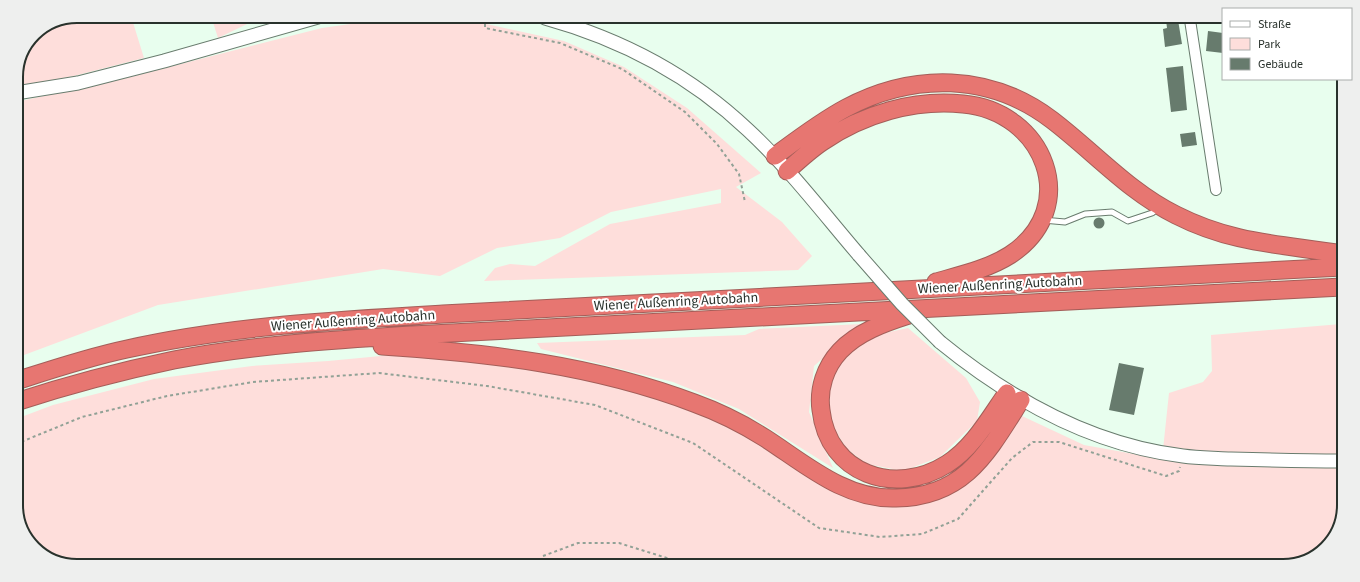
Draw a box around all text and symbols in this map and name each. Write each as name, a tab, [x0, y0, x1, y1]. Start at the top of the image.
legend	[1222, 8, 1352, 80]
text: Straße	[1258, 16, 1291, 33]
text: Park	[1258, 36, 1280, 53]
text: Gebäude	[1258, 56, 1303, 73]
street label: Wiener Außenring Autobahn	[917, 271, 1083, 299]
street label: Wiener Außenring Autobahn	[593, 288, 759, 316]
street label: Wiener Außenring Autobahn	[270, 305, 436, 337]

